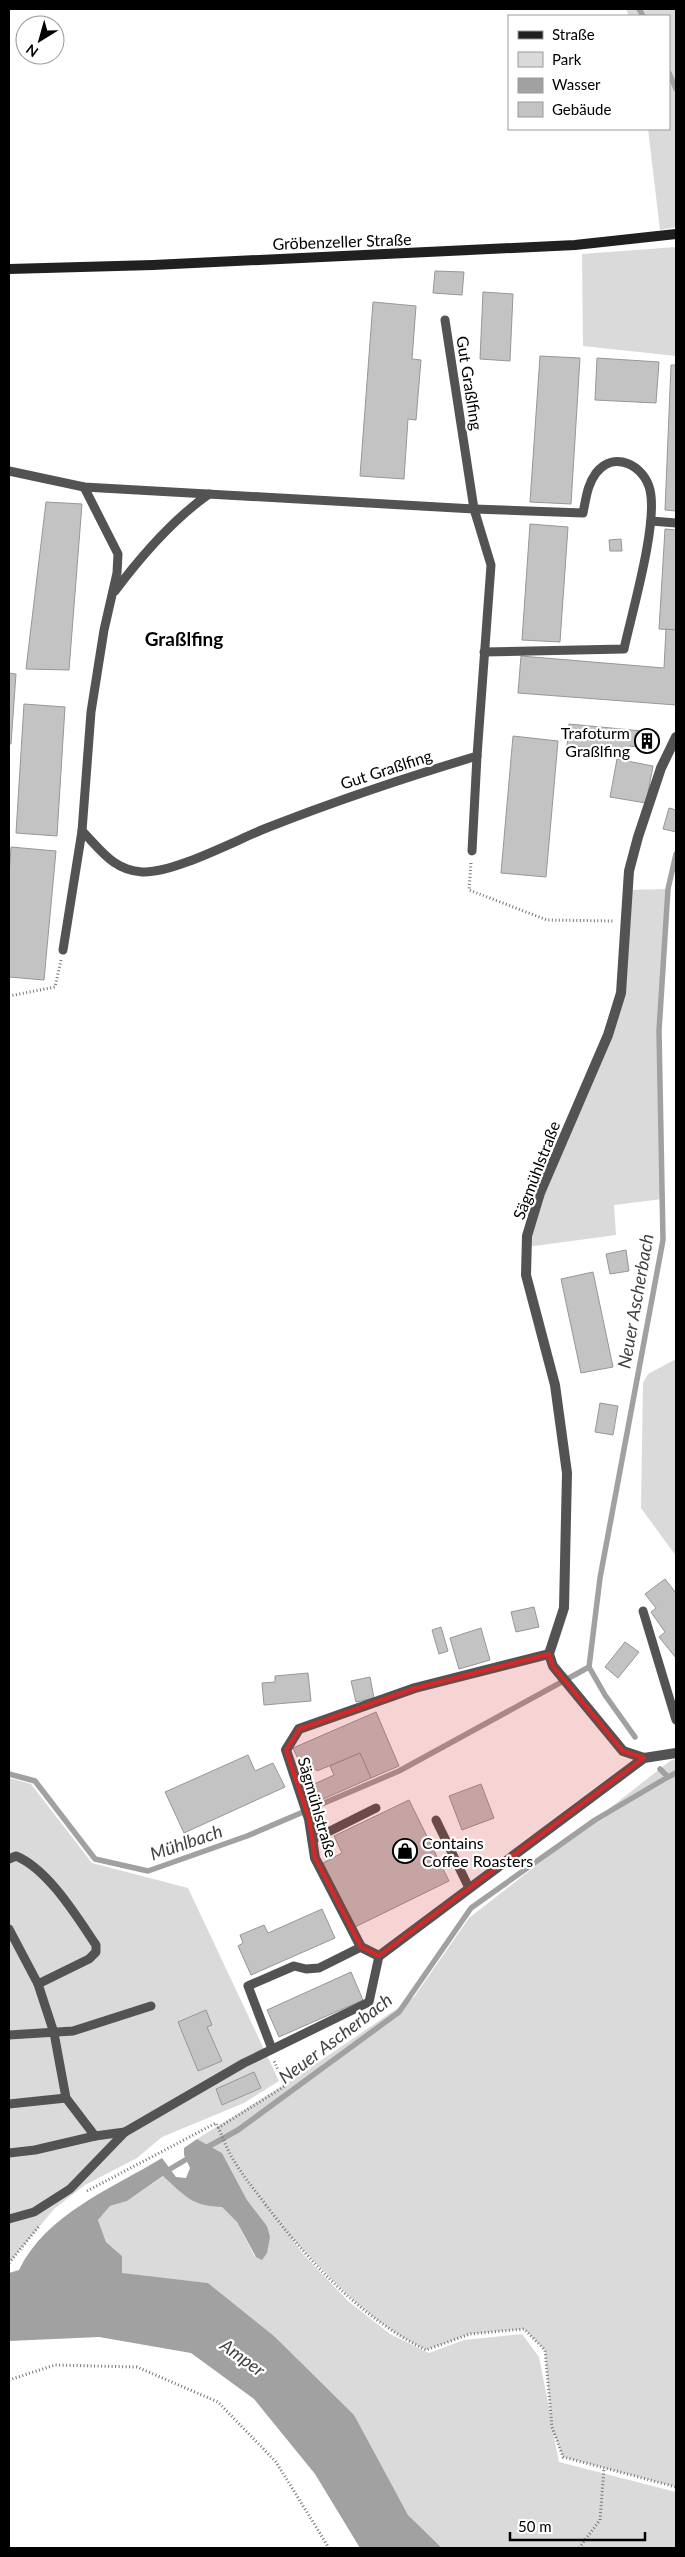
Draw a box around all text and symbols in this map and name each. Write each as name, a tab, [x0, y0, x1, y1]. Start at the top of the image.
north arrow	[15, 15, 65, 65]
legend	[508, 15, 670, 130]
text: Straße	[552, 25, 595, 43]
text: N	[22, 41, 41, 61]
text: Park	[552, 50, 582, 68]
text: Wasser	[552, 75, 601, 93]
text: Gebäude	[552, 100, 611, 118]
street label: Gröbenzeller Straße	[272, 229, 412, 253]
street label: Gut Graßlfing	[453, 335, 487, 431]
district label: Graßlfing	[145, 627, 223, 650]
place label: Trafoturm Graßlfing	[561, 723, 630, 760]
building icon: Trafoturm Graßlfing	[634, 728, 660, 754]
street label: Gut Graßlfing	[338, 745, 434, 793]
street label: Sägmühlstraße	[509, 1118, 563, 1222]
water label: Neuer Ascherbach	[612, 1232, 658, 1370]
street label: Sägmühlstraße	[295, 1755, 341, 1859]
water label: Mühlbach	[147, 1819, 225, 1865]
place label: Contains Coffee Roasters	[422, 1833, 533, 1870]
shop icon: Contains Coffee Roasters	[392, 1838, 418, 1864]
water label: Neuer Ascherbach	[274, 1988, 396, 2088]
water label: Amper	[216, 2333, 270, 2381]
scale bar	[510, 2510, 645, 2542]
text: 50 m	[518, 2517, 552, 2535]

